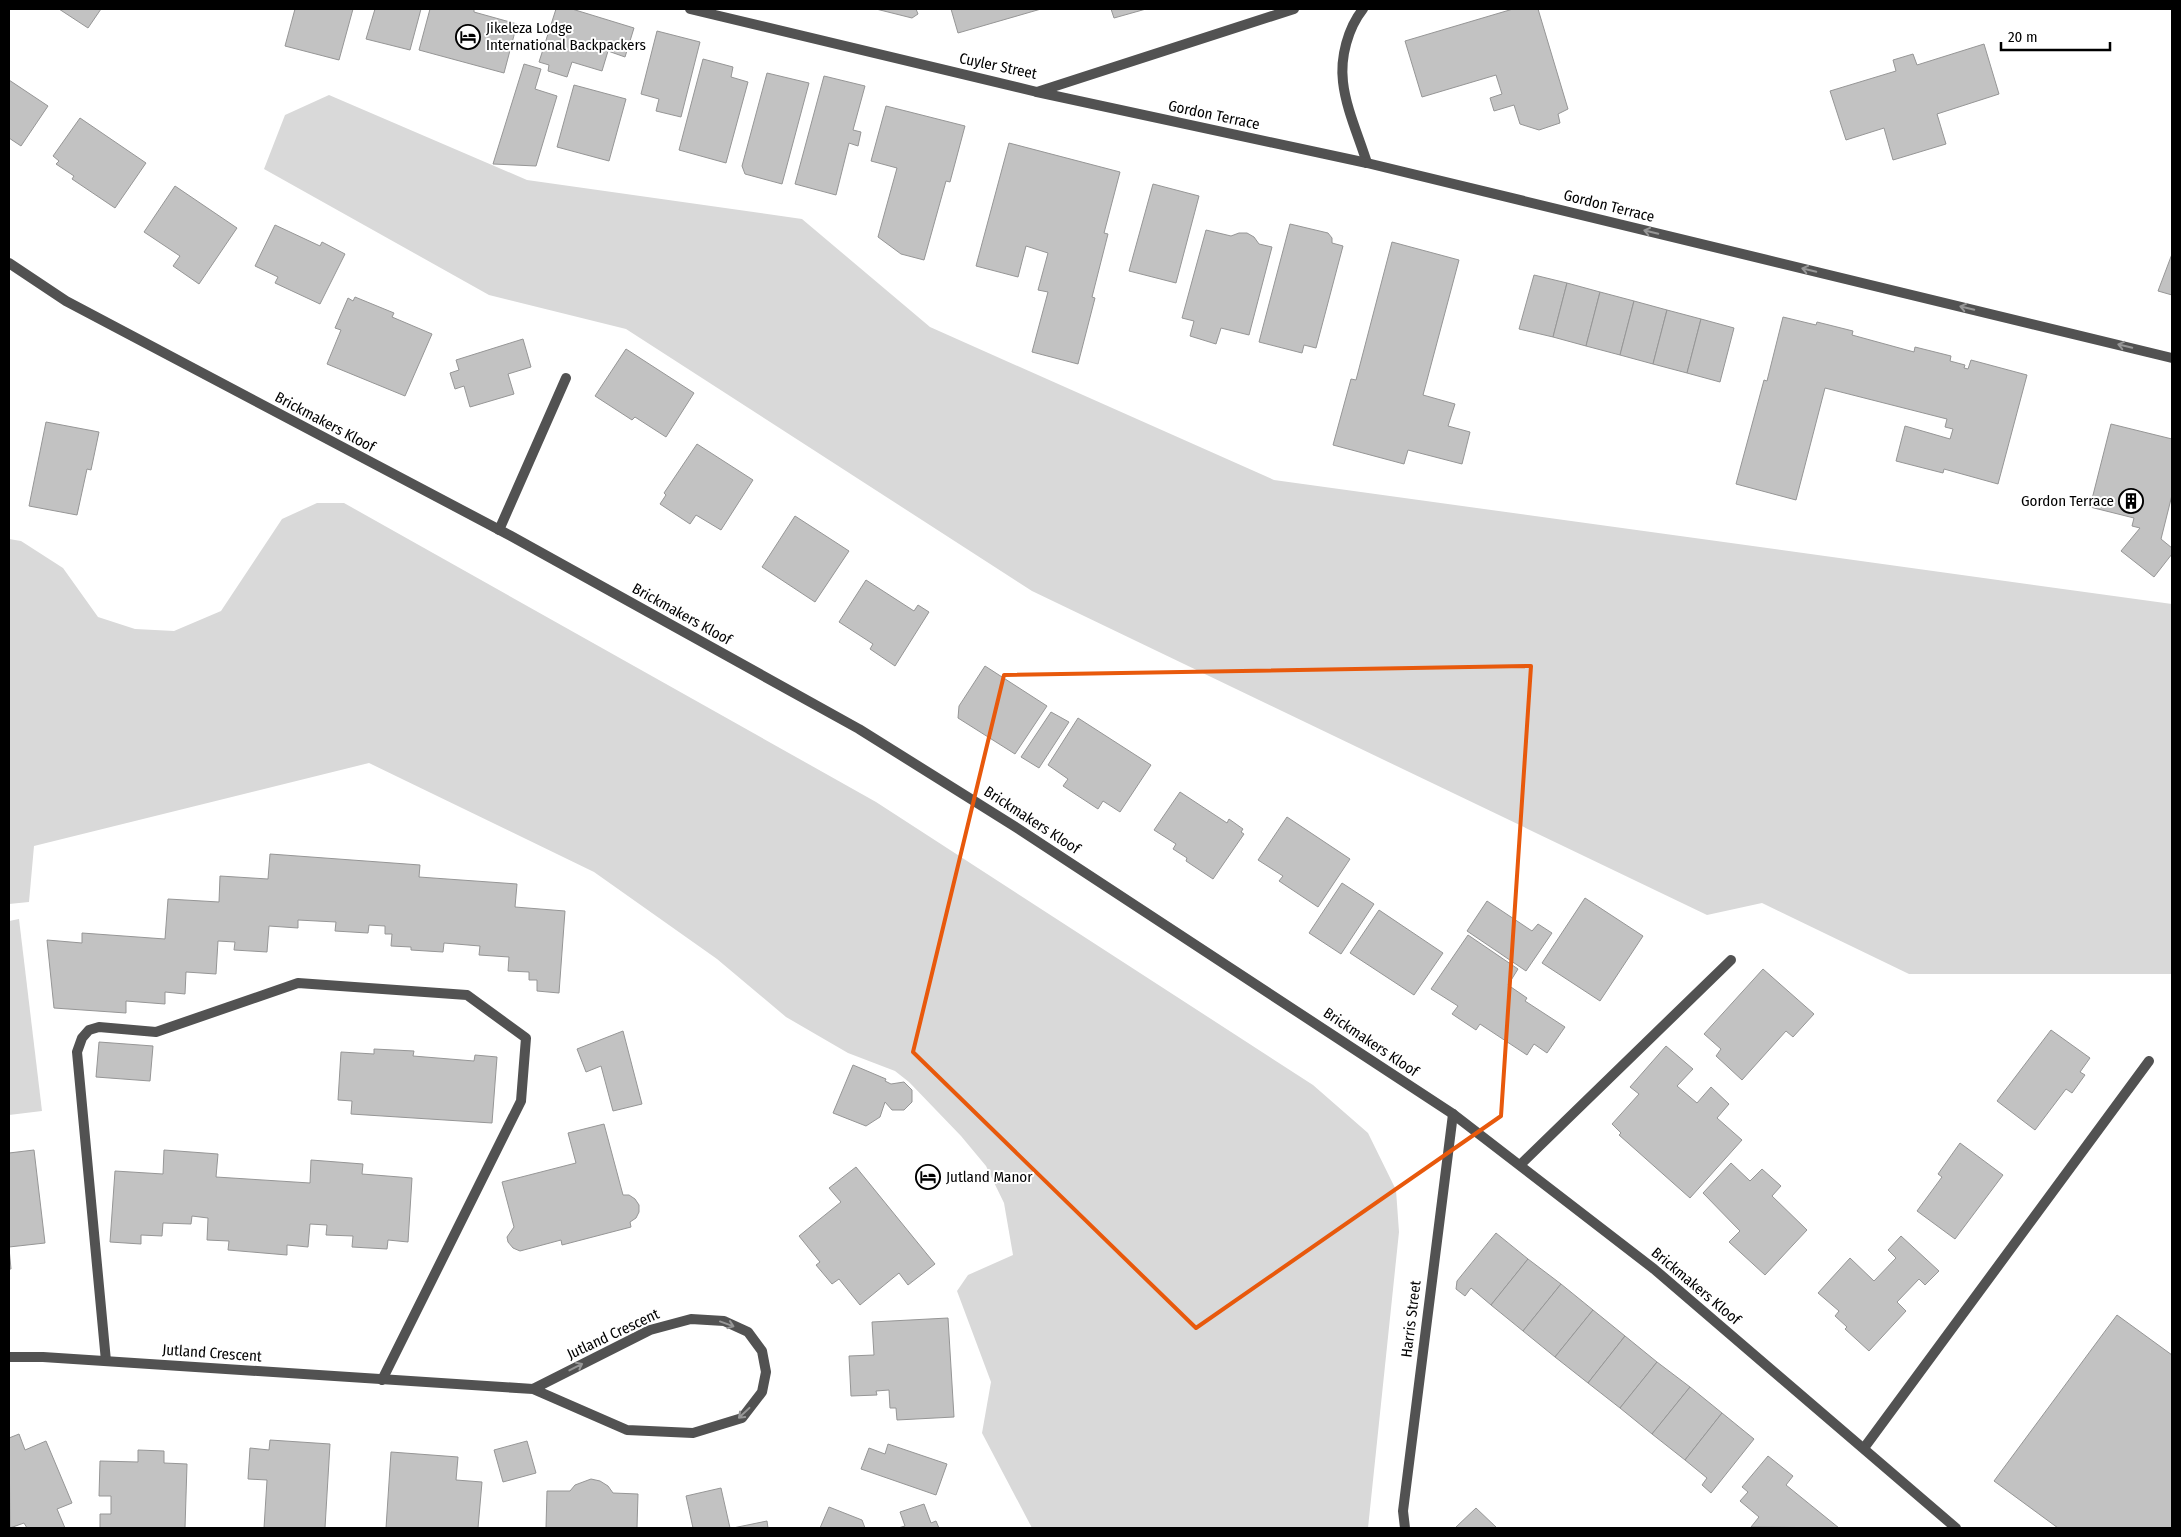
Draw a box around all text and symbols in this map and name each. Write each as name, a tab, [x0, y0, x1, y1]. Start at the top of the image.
place label: Jikeleza Lodge International Backpackers	[486, 19, 646, 54]
scale bar	[2001, 20, 2110, 52]
hotel icon: Jikeleza Lodge International Backpackers	[455, 24, 481, 50]
text: 20 m	[2008, 28, 2038, 46]
street label: Cuyler Street	[958, 49, 1039, 83]
street label: Gordon Terrace	[1167, 97, 1261, 133]
street label: Gordon Terrace	[1562, 186, 1656, 226]
one-way arrow	[1643, 227, 1659, 236]
one-way arrow	[1801, 265, 1817, 274]
one-way arrow	[1959, 303, 1975, 312]
one-way arrow	[2117, 341, 2133, 350]
street label: Brickmakers Kloof	[272, 388, 379, 457]
building icon: Gordon Terrace	[2118, 488, 2144, 514]
place label: Gordon Terrace	[2021, 492, 2114, 510]
street label: Brickmakers Kloof	[629, 579, 736, 649]
street label: Brickmakers Kloof	[981, 782, 1085, 859]
street label: Brickmakers Kloof	[1320, 1004, 1423, 1081]
hotel icon: Jutland Manor	[915, 1164, 941, 1190]
place label: Jutland Manor	[946, 1168, 1033, 1186]
street label: Brickmakers Kloof	[1648, 1243, 1745, 1329]
street label: Harris Street	[1397, 1279, 1425, 1359]
street label: Jutland Crescent	[564, 1305, 662, 1363]
one-way arrow	[719, 1320, 735, 1329]
street label: Jutland Crescent	[162, 1341, 262, 1365]
one-way arrow	[568, 1362, 583, 1371]
one-way arrow	[738, 1407, 750, 1419]

